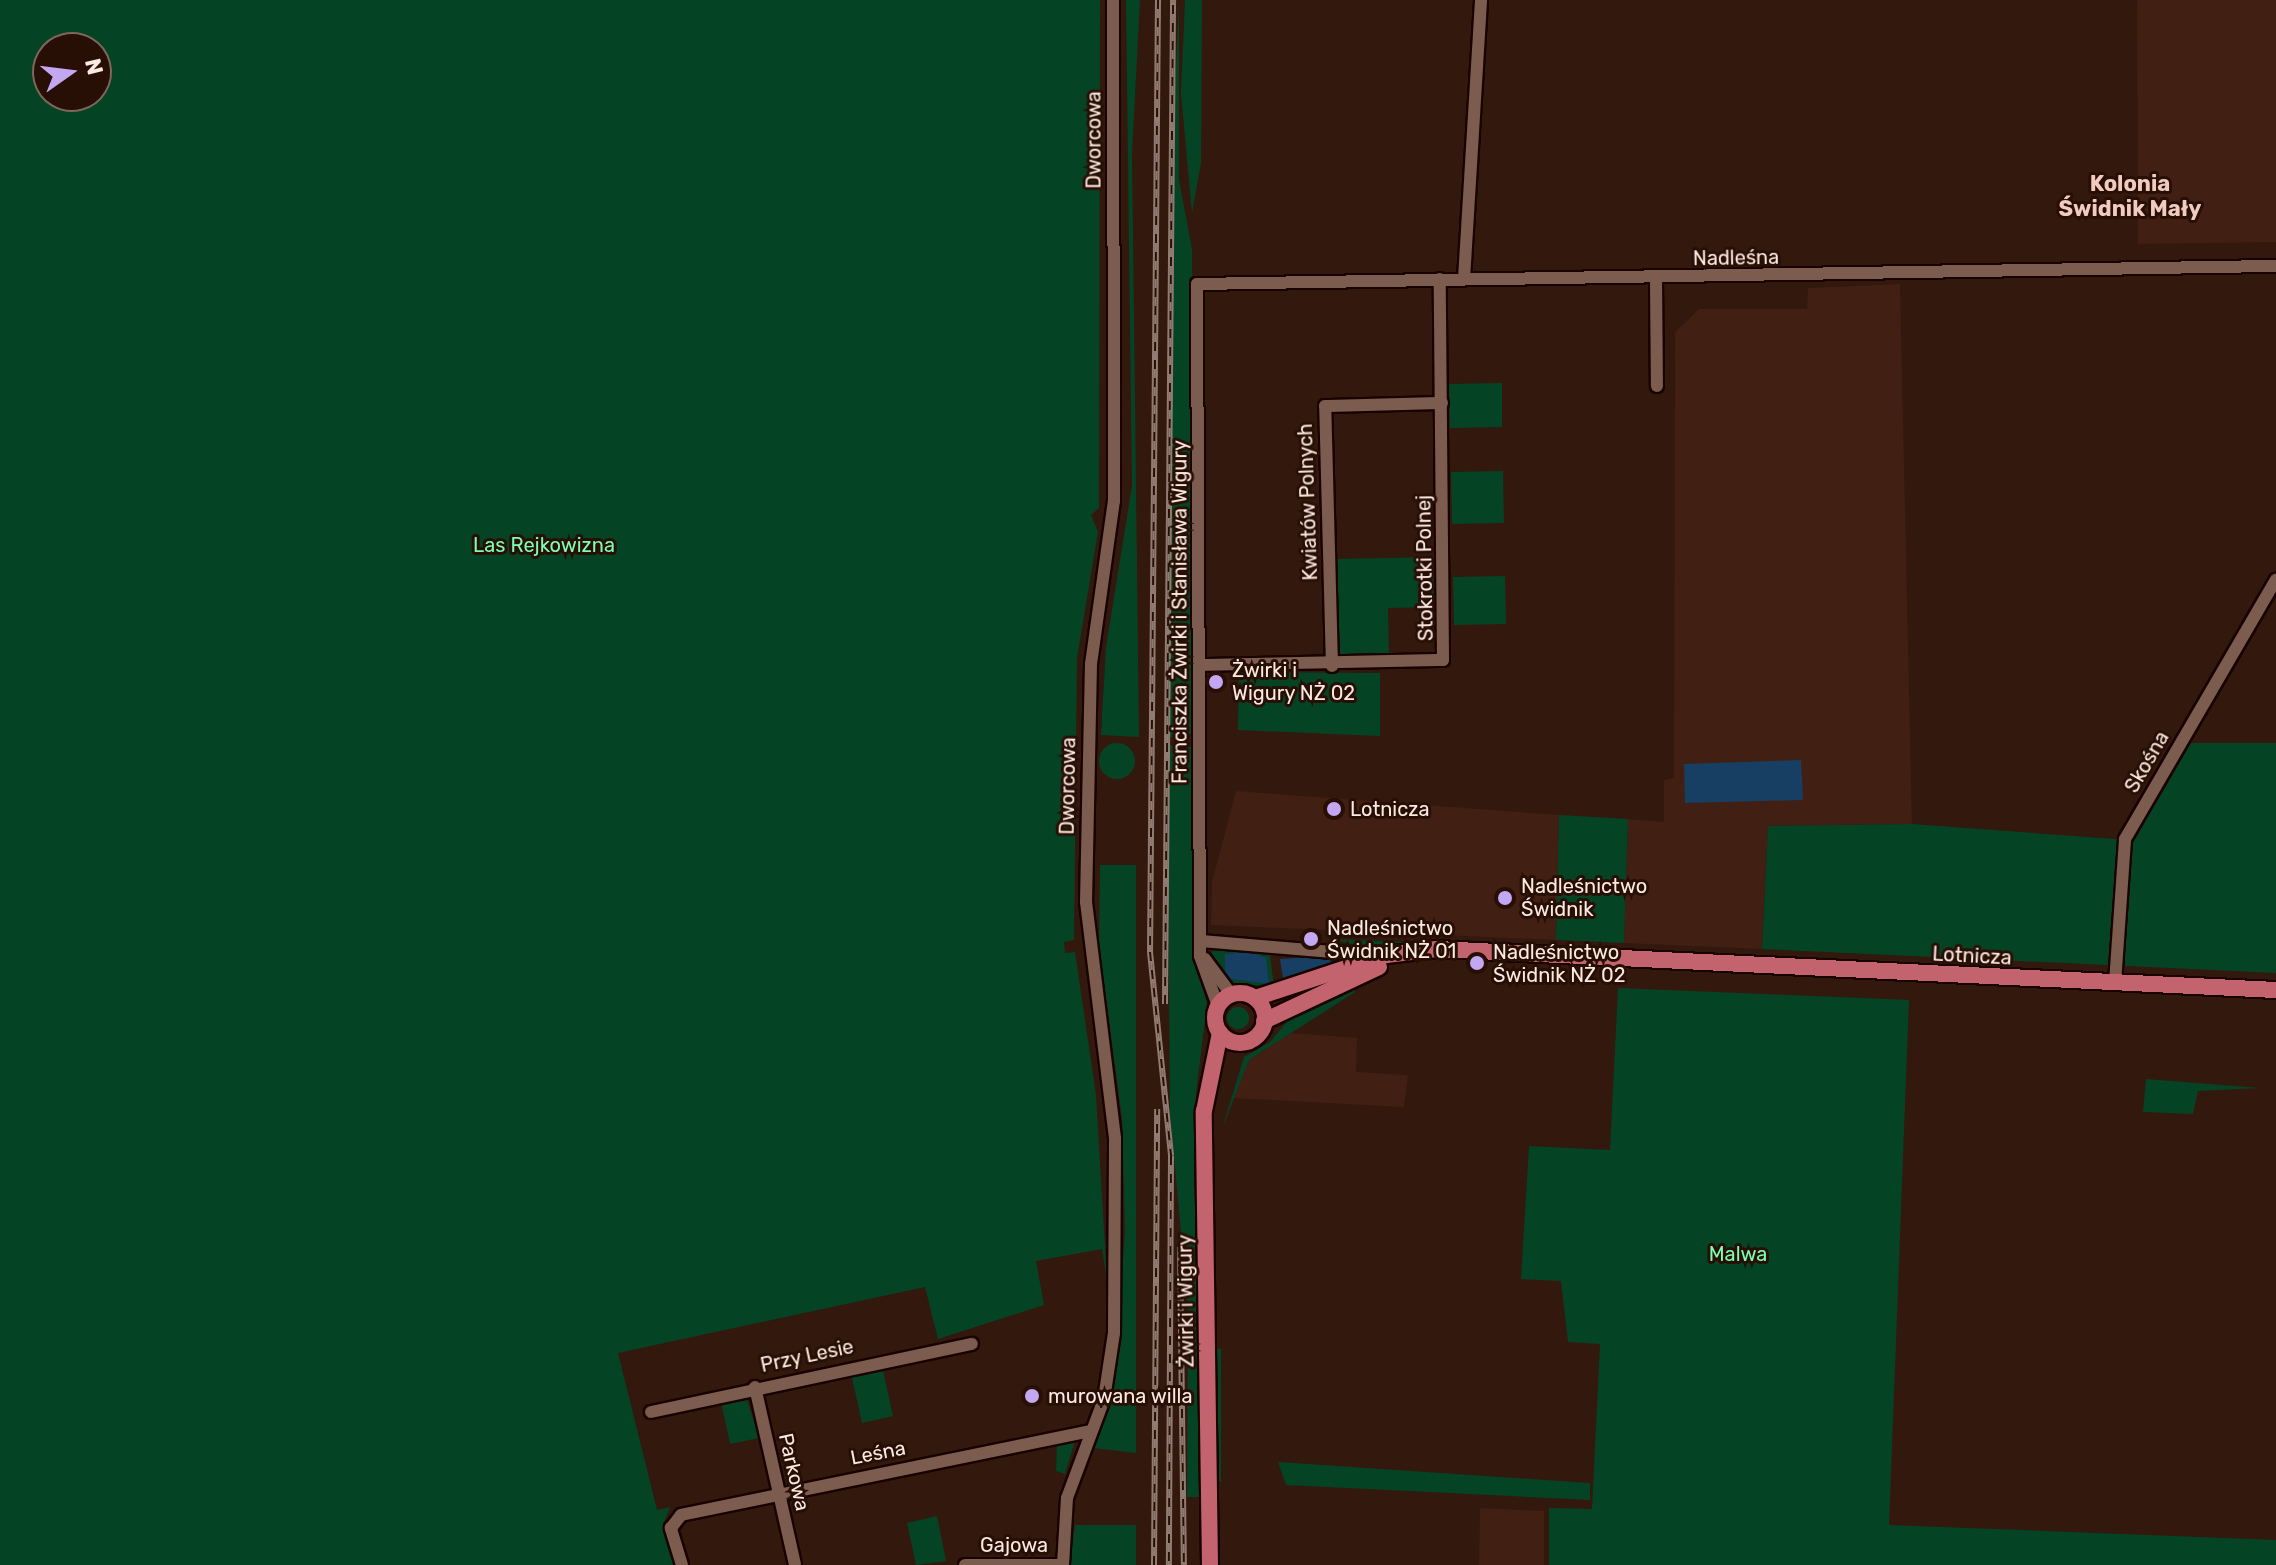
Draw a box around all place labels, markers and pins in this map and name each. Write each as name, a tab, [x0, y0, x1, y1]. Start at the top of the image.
place label: Żwirki i Wigury NŻ 02	[1232, 658, 1356, 705]
marker: Żwirki i Wigury NŻ 02	[1207, 673, 1225, 691]
place label: Lotnicza	[1350, 797, 1429, 821]
marker: Lotnicza	[1325, 800, 1343, 818]
place label: Nadleśnictwo Świdnik	[1521, 874, 1647, 921]
marker: Nadleśnictwo Świdnik	[1496, 889, 1514, 907]
place label: Nadleśnictwo Świdnik NŻ 01	[1327, 916, 1456, 963]
marker: Nadleśnictwo Świdnik NŻ 01	[1302, 930, 1320, 948]
place label: Nadleśnictwo Świdnik NŻ 02	[1493, 940, 1626, 987]
marker: Nadleśnictwo Świdnik NŻ 02	[1468, 954, 1486, 972]
place label: murowana willa	[1048, 1384, 1193, 1408]
marker: murowana willa	[1023, 1387, 1041, 1405]

